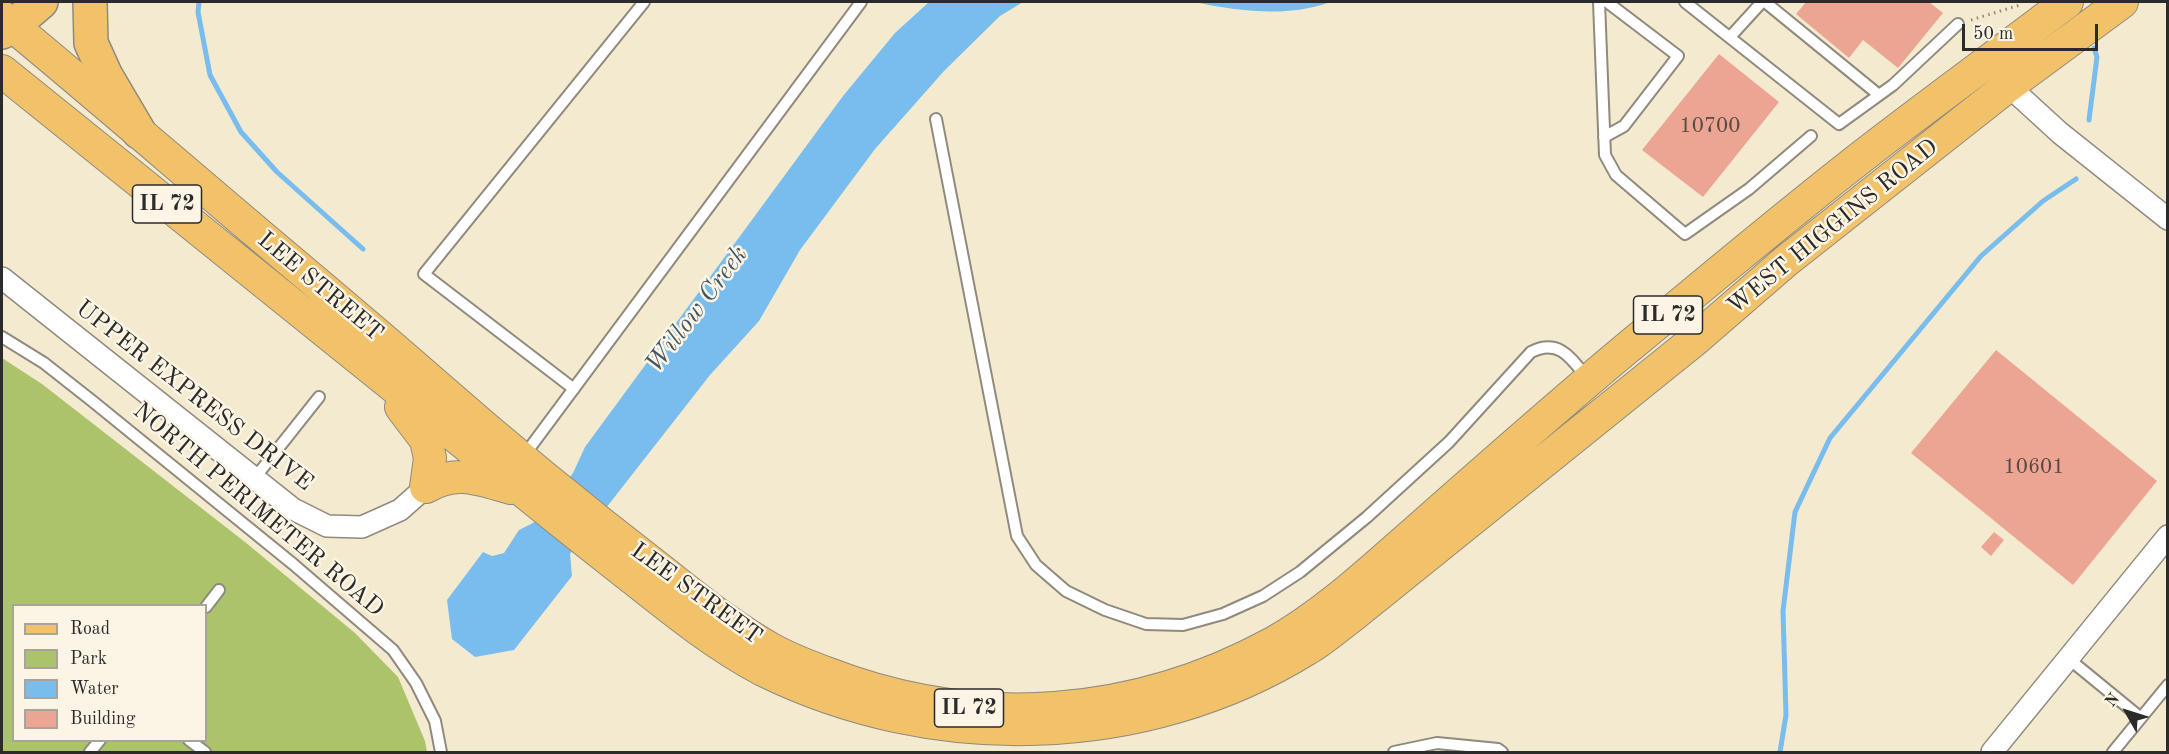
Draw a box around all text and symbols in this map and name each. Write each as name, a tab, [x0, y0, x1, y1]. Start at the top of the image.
scale bar	[1965, 12, 2102, 50]
text: 50 m	[1973, 25, 2013, 43]
house number: 10700	[1680, 113, 1740, 139]
street label: WEST HIGGINS ROAD	[1722, 133, 1944, 321]
road number: IL 72	[132, 185, 201, 223]
street label: LEE STREET	[251, 226, 389, 348]
water label: Willow Creek	[639, 240, 755, 380]
street label: UPPER EXPRESS DRIVE	[70, 294, 318, 498]
road number: IL 72	[1634, 296, 1702, 334]
street label: NORTH PERIMETER ROAD	[127, 397, 389, 623]
house number: 10601	[2004, 454, 2064, 480]
street label: LEE STREET	[625, 537, 767, 651]
legend	[12, 604, 207, 742]
text: Road	[70, 620, 110, 638]
text: Park	[70, 650, 107, 668]
text: Water	[70, 680, 119, 698]
north arrow	[2097, 682, 2157, 742]
road number: IL 72	[934, 689, 1004, 727]
text: N	[2103, 691, 2123, 710]
text: Building	[70, 710, 135, 728]

